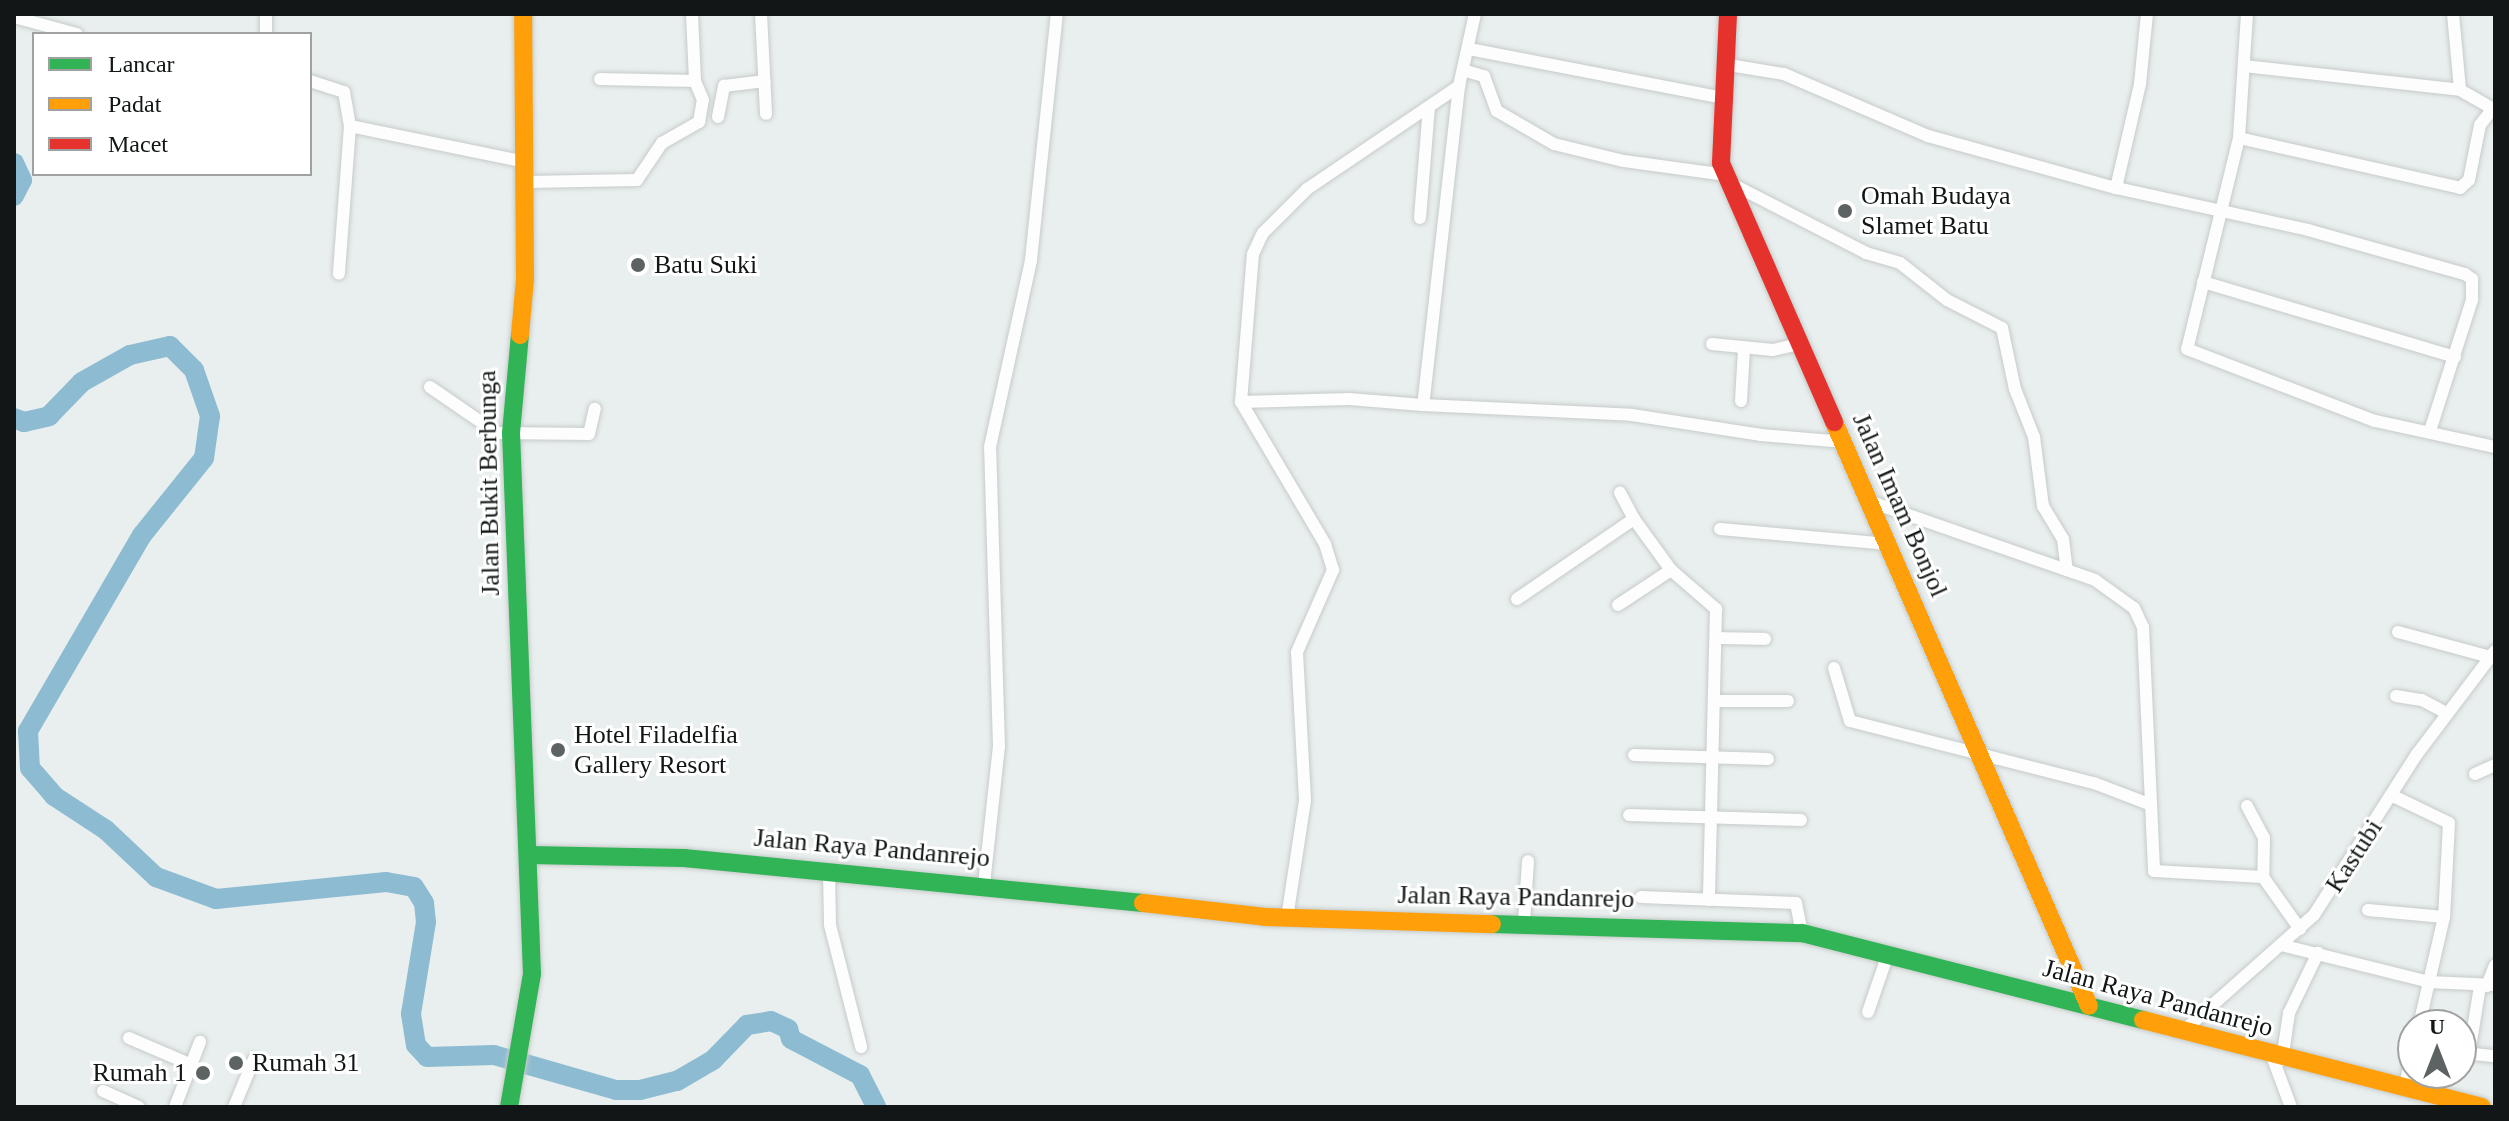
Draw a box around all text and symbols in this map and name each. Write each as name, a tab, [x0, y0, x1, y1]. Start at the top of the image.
legend	[32, 32, 312, 176]
text: Lancar	[108, 51, 175, 77]
text: Padat	[108, 91, 161, 117]
text: Macet	[108, 131, 168, 157]
place label: Omah Budaya Slamet Batu	[1861, 180, 2010, 242]
marker: Omah Budaya Slamet Batu	[1836, 202, 1854, 220]
place label: Batu Suki	[654, 249, 757, 281]
marker: Batu Suki	[629, 256, 647, 274]
street label: Jalan Bukit Berbunga	[471, 370, 507, 596]
street label: Jalan Imam Bonjol	[1846, 408, 1954, 602]
place label: Hotel Filadelfia Gallery Resort	[574, 719, 738, 780]
marker: Hotel Filadelfia Gallery Resort	[549, 741, 567, 759]
street label: Kastubi	[2319, 814, 2389, 898]
street label: Jalan Raya Pandanrejo	[753, 822, 991, 874]
street label: Jalan Raya Pandanrejo	[1397, 879, 1635, 915]
street label: Jalan Raya Pandanrejo	[2040, 952, 2276, 1044]
north arrow	[2397, 1009, 2477, 1089]
text: U	[2429, 1014, 2445, 1039]
place label: Rumah 31	[252, 1047, 360, 1079]
marker: Rumah 31	[227, 1054, 245, 1072]
place label: Rumah 1	[92, 1057, 187, 1089]
marker: Rumah 1	[194, 1064, 212, 1082]

